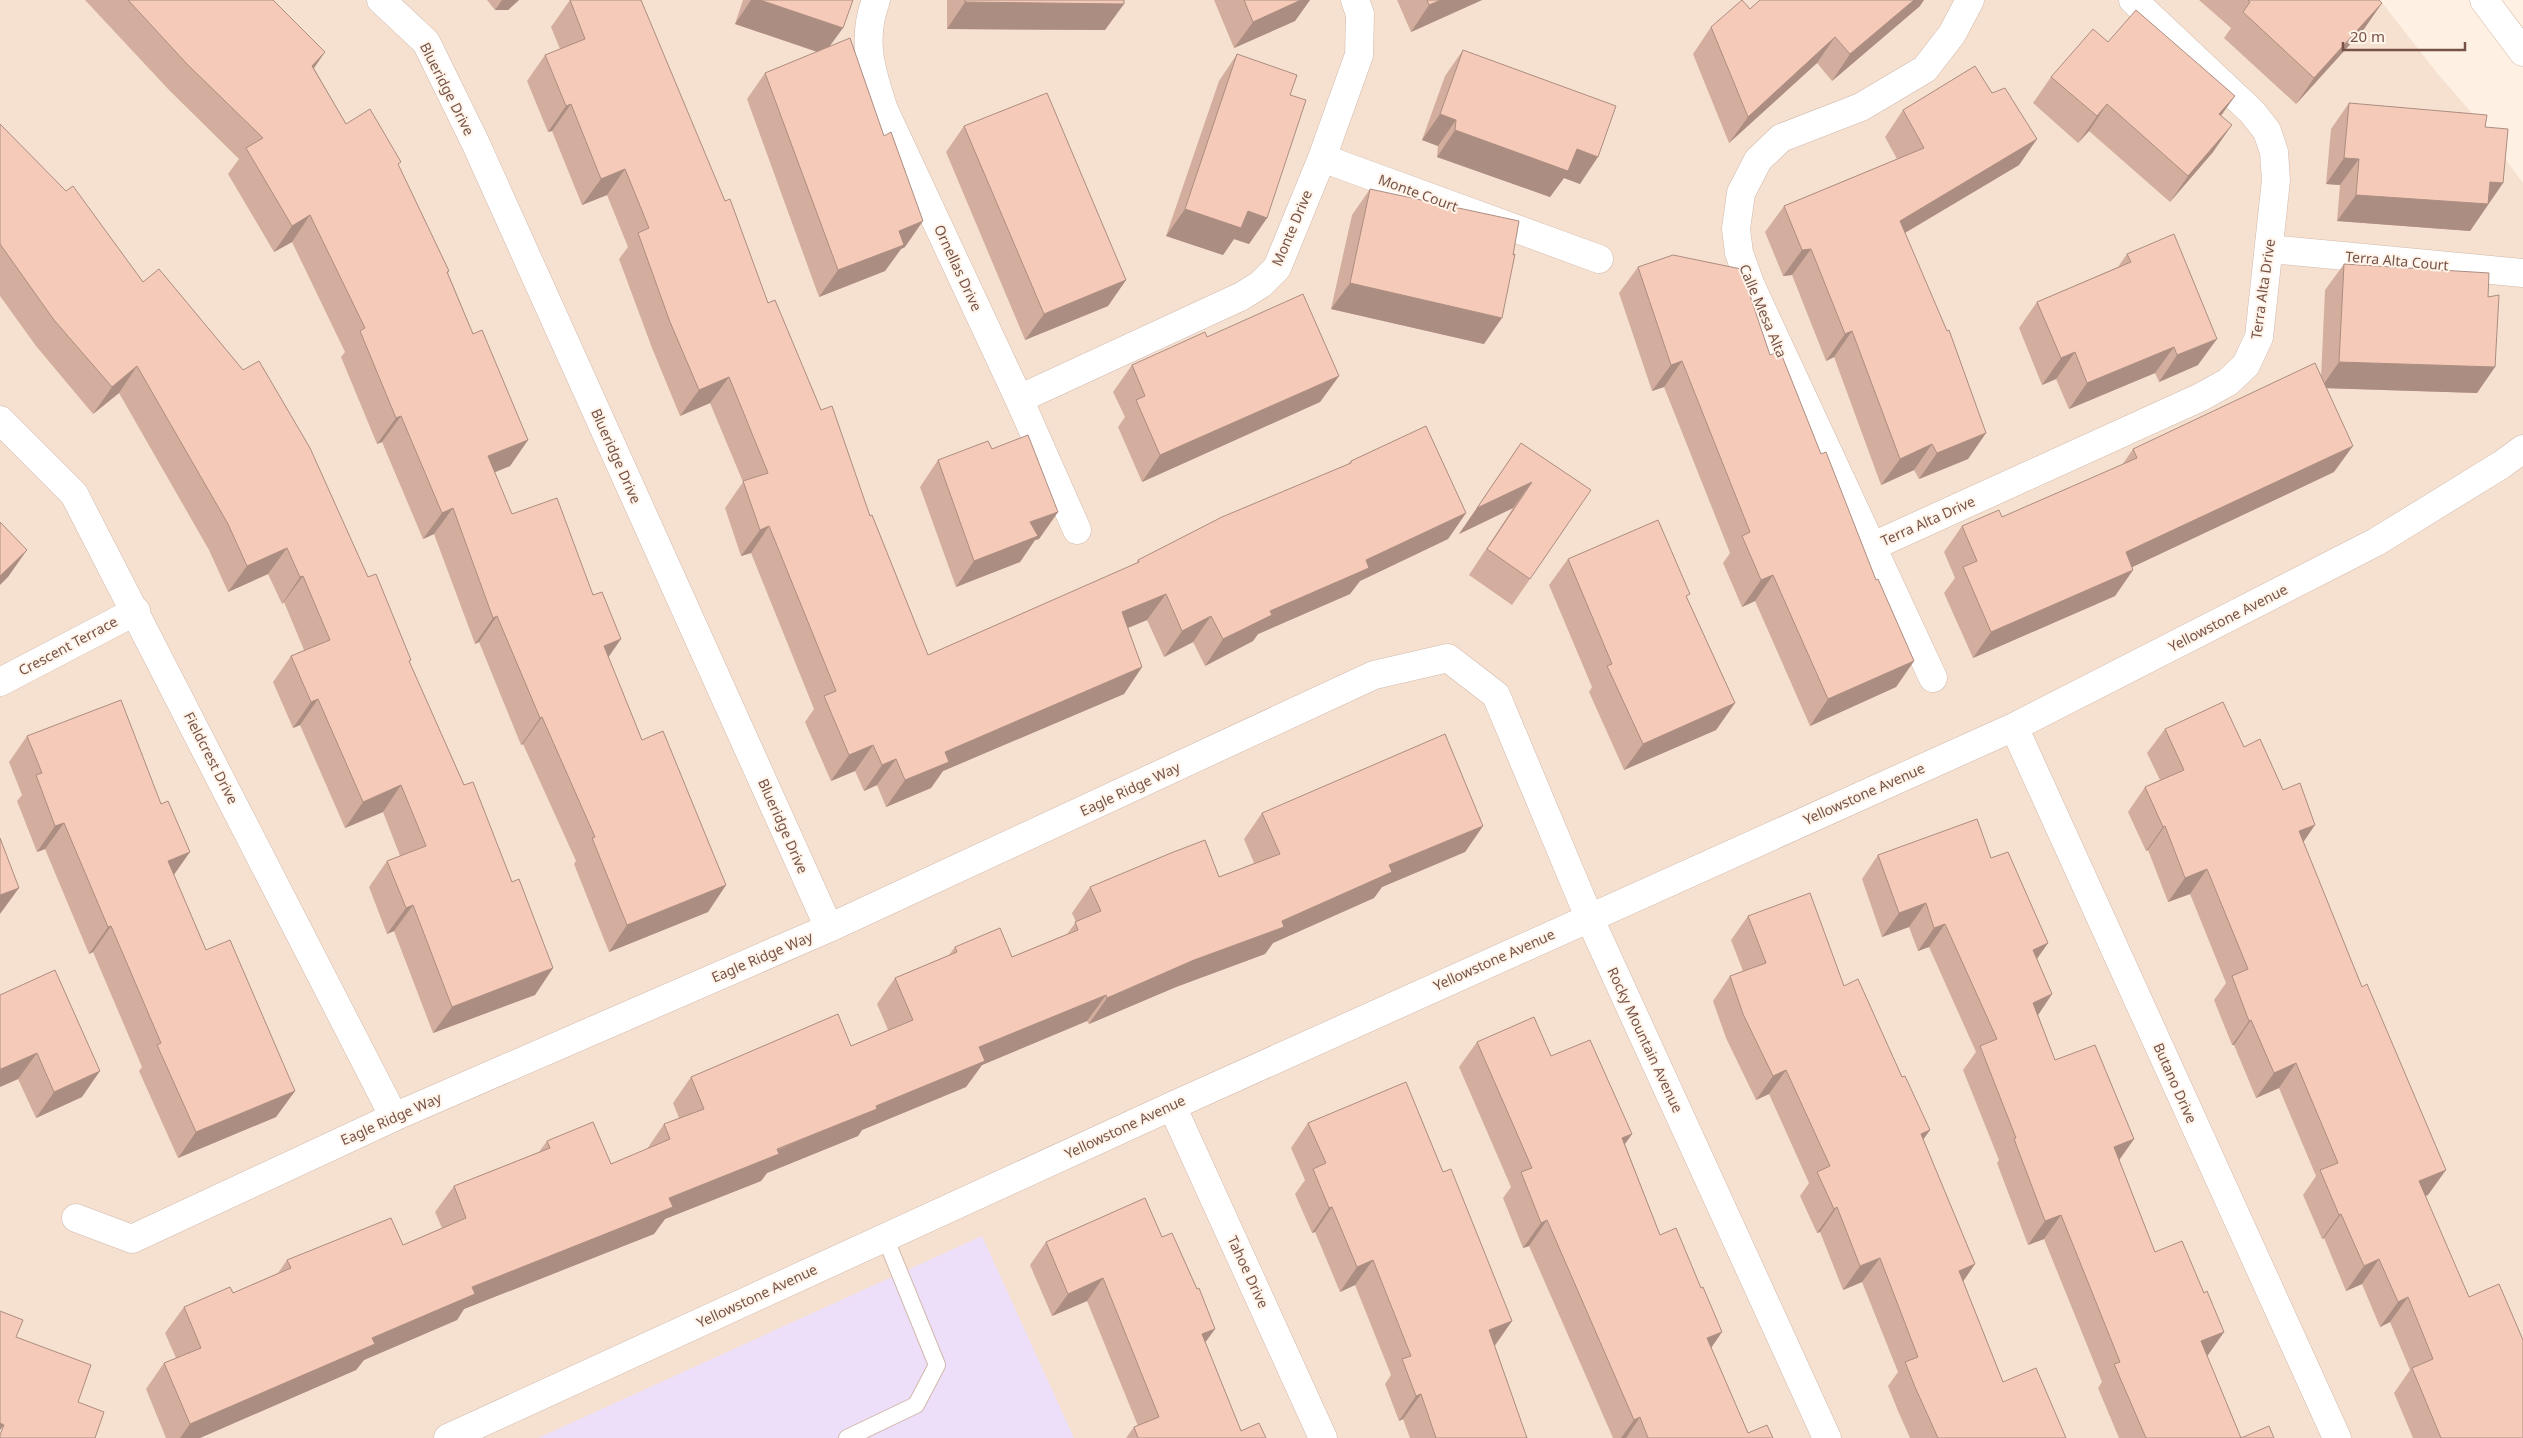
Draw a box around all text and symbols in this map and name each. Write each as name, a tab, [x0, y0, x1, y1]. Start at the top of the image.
scale bar	[2343, 20, 2466, 52]
text: 20 m	[2350, 26, 2385, 46]
street label: Blueridge Drive	[416, 39, 479, 139]
street label: Monte Court	[1376, 169, 1461, 216]
street label: Monte Drive	[1267, 187, 1316, 269]
street label: Ornellas Drive	[930, 221, 987, 314]
street label: Terra Alta Drive	[2246, 237, 2279, 340]
street label: Terra Alta Court	[2345, 247, 2449, 274]
street label: Calle Mesa Alta	[1735, 261, 1792, 360]
street label: Blueridge Drive	[587, 405, 646, 506]
street label: Terra Alta Drive	[1878, 491, 1978, 550]
street label: Yellowstone Avenue	[2165, 579, 2291, 656]
street label: Crescent Terrace	[15, 611, 121, 680]
street label: Fieldcrest Drive	[180, 708, 243, 807]
street label: Eagle Ridge Way	[1077, 757, 1184, 820]
street label: Yellowstone Avenue	[1800, 758, 1928, 829]
street label: Blueridge Drive	[754, 775, 813, 876]
street label: Yellowstone Avenue	[1430, 924, 1558, 995]
street label: Eagle Ridge Way	[708, 926, 816, 986]
street label: Rocky Mountain Avenue	[1603, 964, 1688, 1116]
street label: Butano Drive	[2149, 1040, 2202, 1126]
street label: Eagle Ridge Way	[338, 1088, 445, 1149]
street label: Yellowstone Avenue	[1061, 1090, 1188, 1163]
street label: Tahoe Drive	[1223, 1233, 1274, 1311]
street label: Yellowstone Avenue	[693, 1259, 820, 1332]

